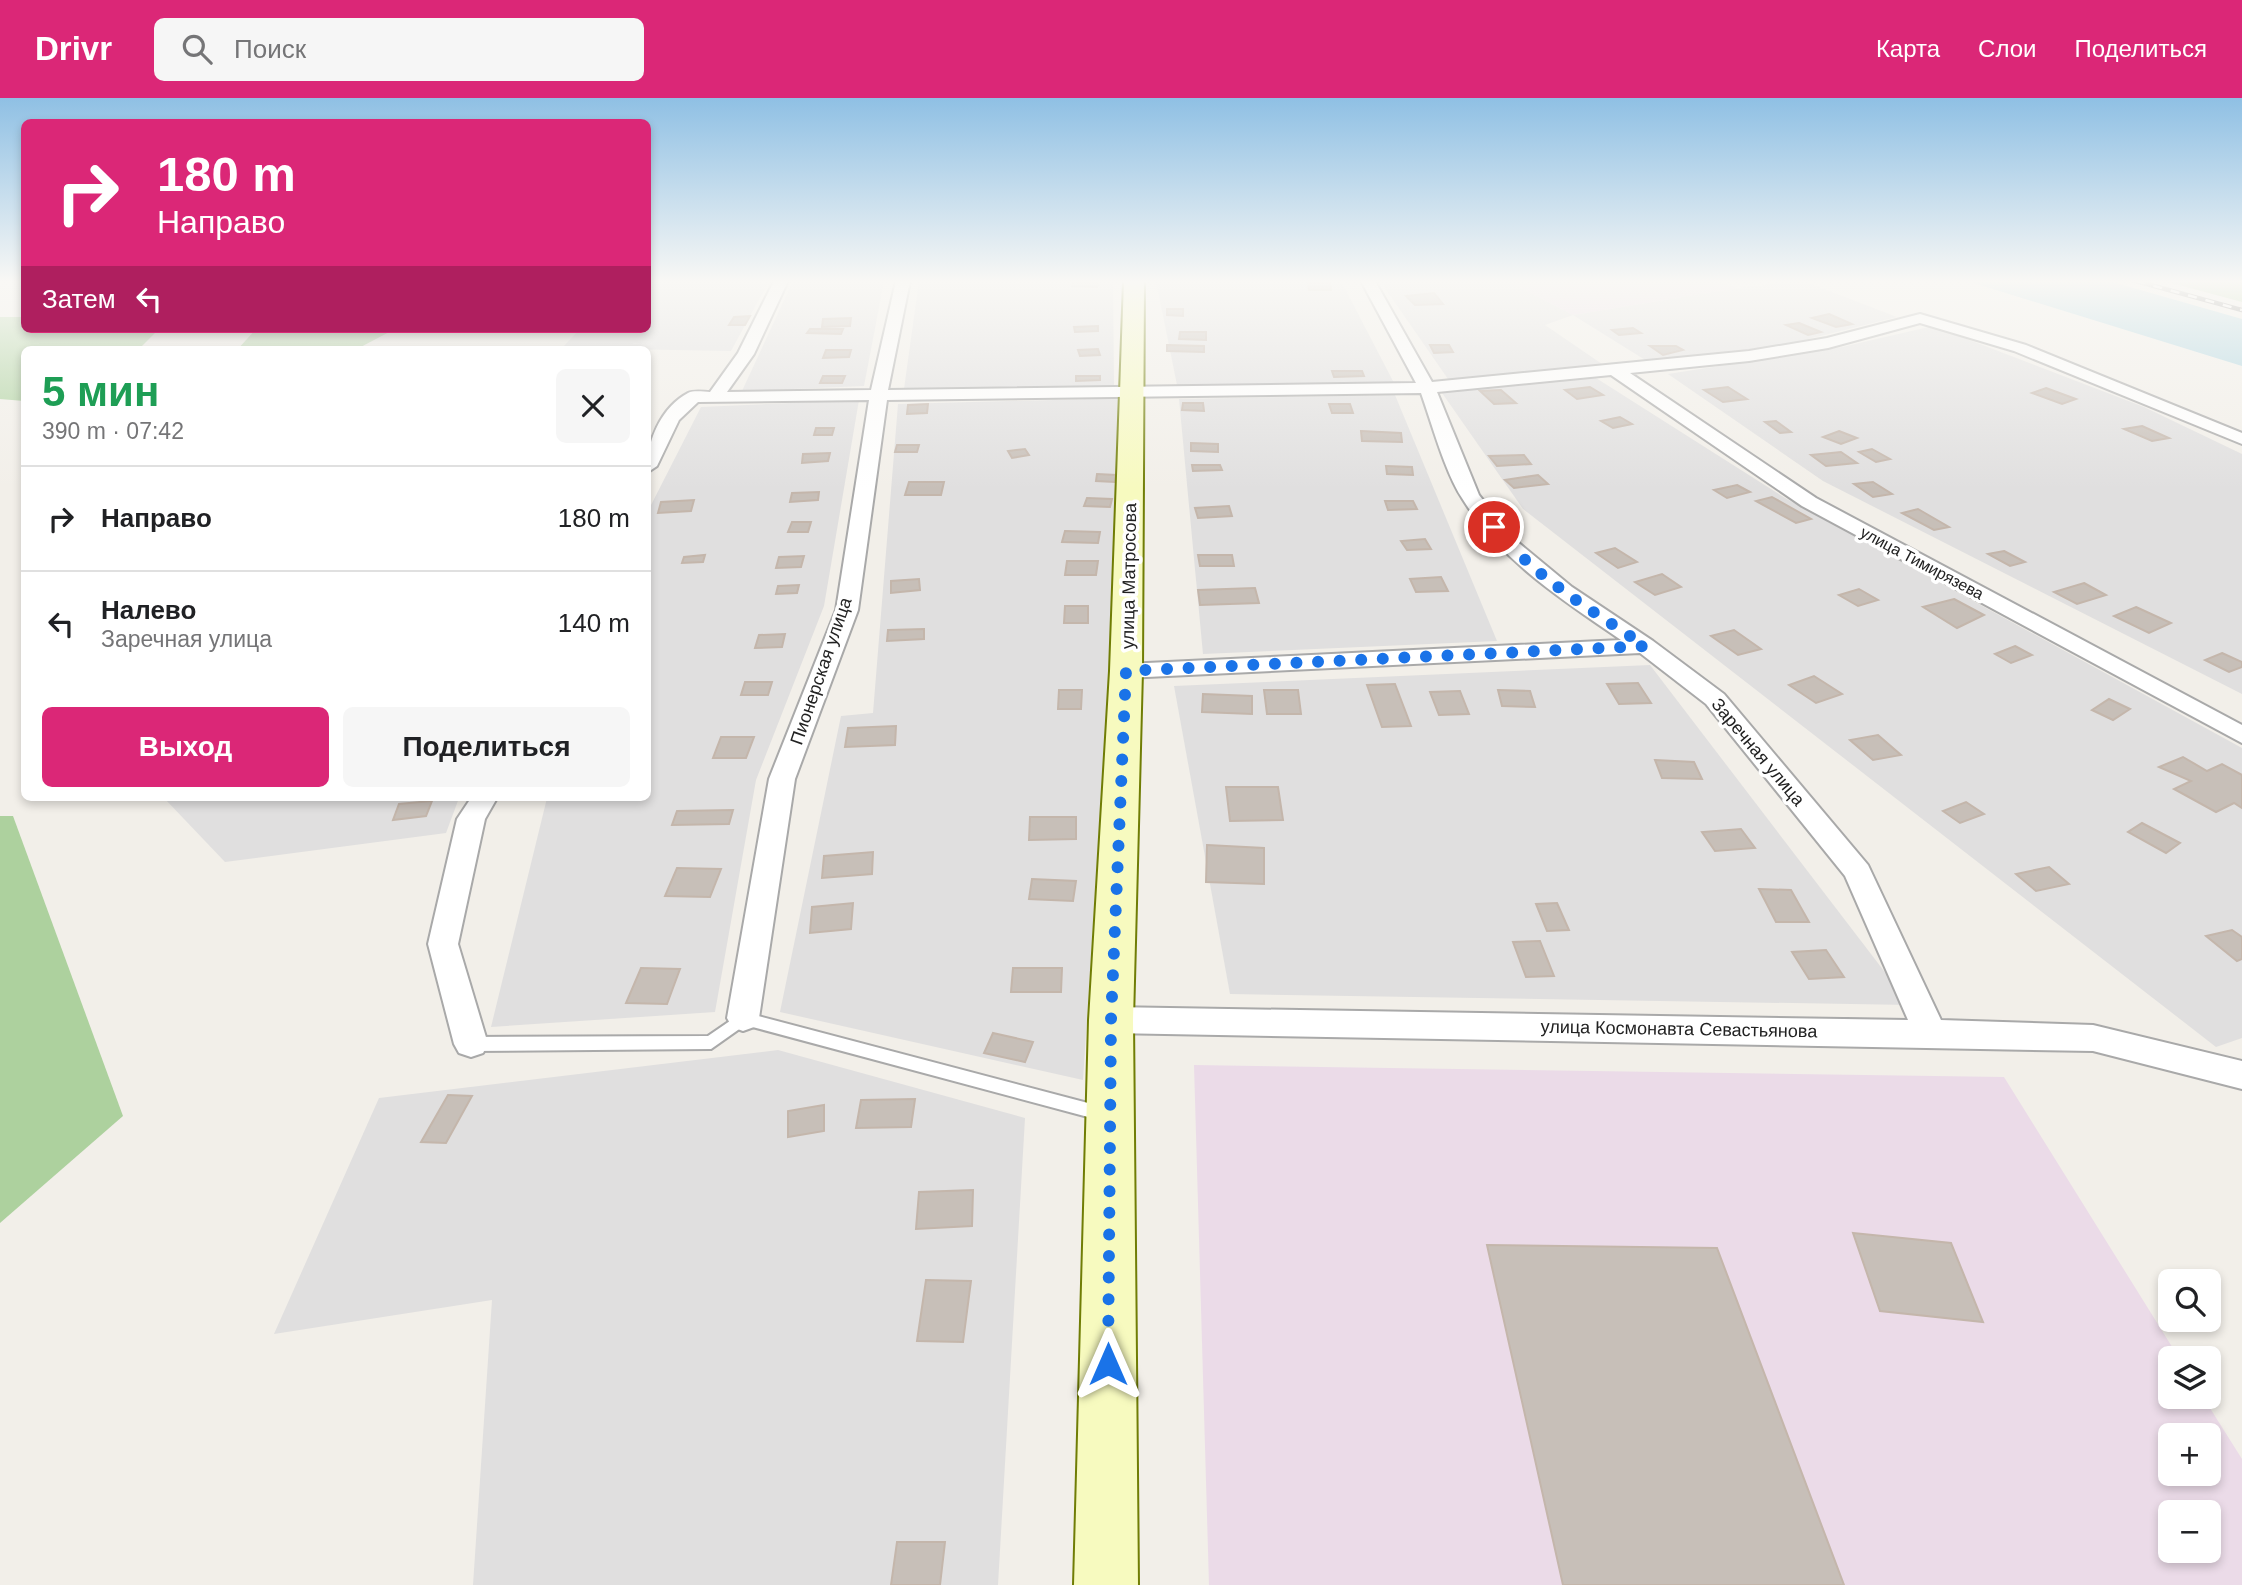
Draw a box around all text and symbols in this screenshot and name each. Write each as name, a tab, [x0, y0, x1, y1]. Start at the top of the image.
search box	[154, 18, 644, 81]
text: Drivr	[35, 30, 112, 67]
icon: search	[178, 30, 216, 68]
text: Поиск	[234, 34, 306, 64]
text: Карта	[1876, 35, 1940, 62]
text: Слои	[1978, 35, 2036, 62]
text: Поделиться	[2074, 35, 2207, 62]
icon: right	[42, 147, 133, 238]
text: 180 m	[157, 147, 296, 201]
text: Направо	[157, 204, 285, 240]
icon: left	[130, 280, 168, 318]
text: Затем	[42, 284, 116, 314]
text: 5 мин	[42, 368, 159, 415]
button: close	[556, 369, 630, 443]
text: 390 m · 07:42	[42, 418, 184, 444]
pin	[1464, 497, 1524, 557]
icon: right	[42, 500, 80, 538]
street label: улица Матросова	[1118, 502, 1140, 649]
text: Направо	[101, 503, 212, 533]
text: 180 m	[558, 503, 630, 533]
icon: arrive	[1475, 508, 1513, 546]
street label: улица Тимирязева	[1858, 523, 1987, 603]
street label: Пионерская улица	[786, 594, 856, 747]
text: Налево	[101, 595, 196, 625]
icon: left	[42, 605, 80, 643]
text: 140 m	[558, 608, 630, 638]
text: Заречная улица	[101, 626, 272, 652]
street label: Заречная улица	[1707, 694, 1809, 810]
button: Выход	[42, 707, 329, 787]
button: Поделиться	[343, 707, 630, 787]
street label: улица Космонавта Севастьянова	[1541, 1017, 1818, 1041]
map controls	[2158, 1269, 2221, 1563]
button: search	[2158, 1269, 2221, 1332]
position arrow	[1071, 1327, 1145, 1401]
button: layers	[2158, 1346, 2221, 1409]
button: +	[2158, 1423, 2221, 1486]
button: −	[2158, 1500, 2221, 1563]

